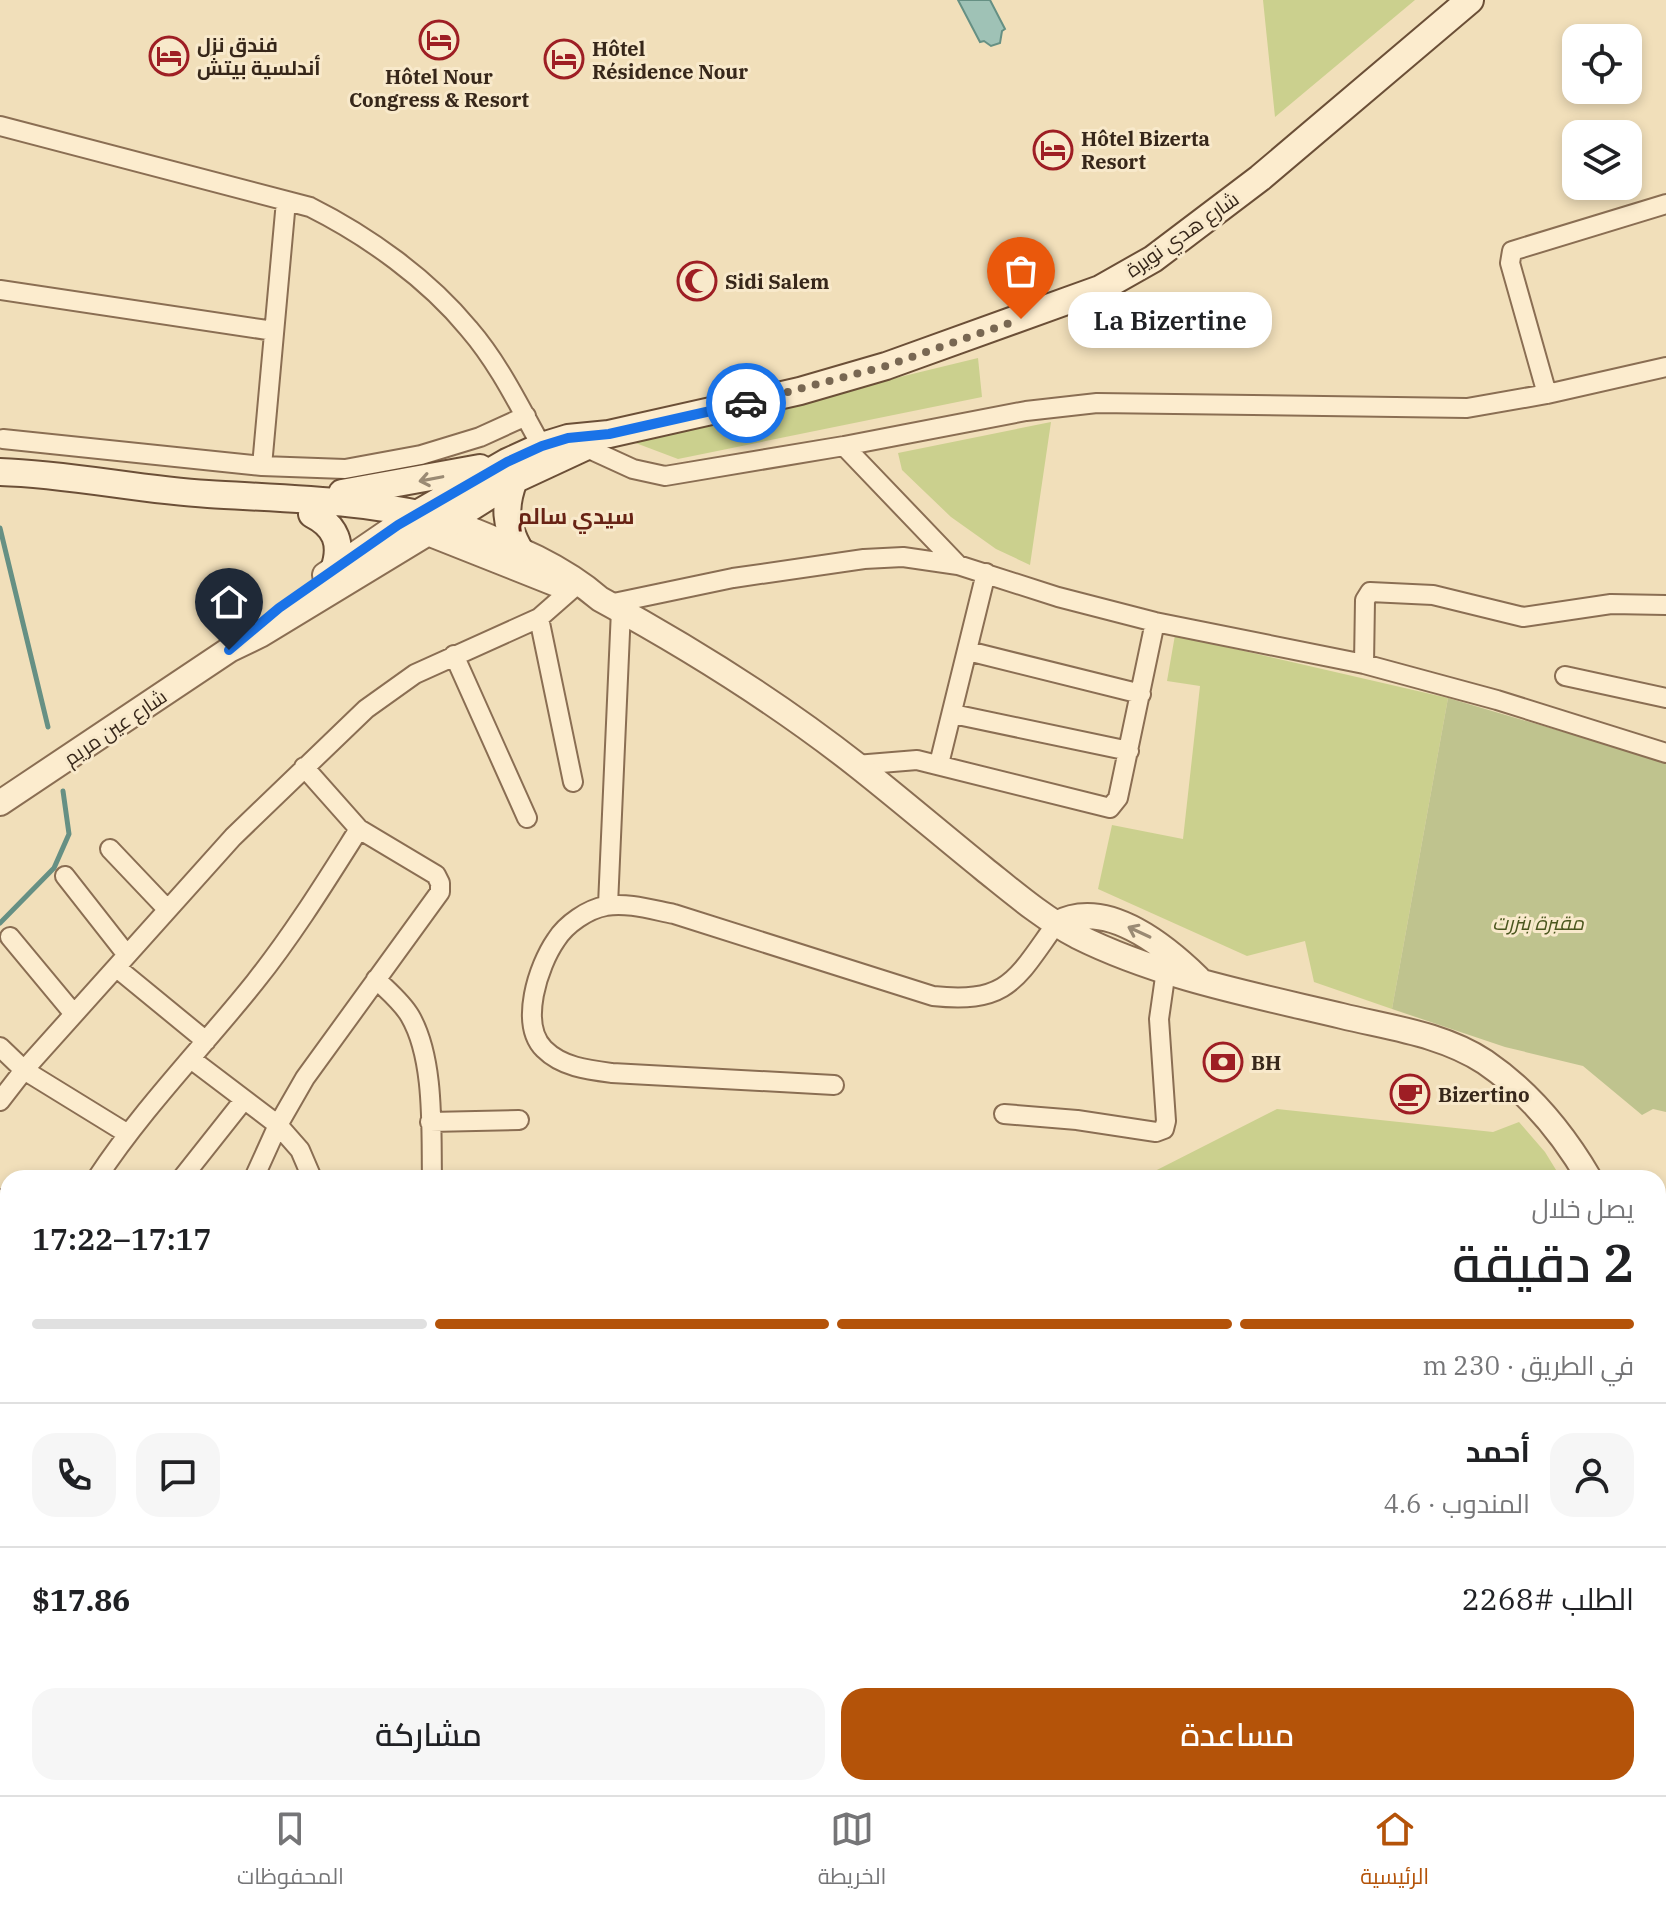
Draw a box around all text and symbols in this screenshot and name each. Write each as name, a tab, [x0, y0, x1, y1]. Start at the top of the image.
hotel icon: Hôtel Nour Congress & Resort	[418, 19, 460, 61]
map controls	[1562, 24, 1642, 200]
button: locate	[1562, 24, 1642, 104]
place label: فندق نزل أندلسية بيتش	[197, 31, 321, 81]
hotel icon: فندق نزل أندلسية بيتش	[148, 35, 190, 77]
place label: Hôtel Résidence Nour	[592, 35, 748, 85]
hotel icon: Hôtel Résidence Nour	[543, 38, 585, 80]
place label: Hôtel Nour Congress & Resort	[349, 63, 530, 113]
button: layers	[1562, 120, 1642, 200]
place label: Hôtel Bizerta Resort	[1081, 125, 1210, 175]
hotel icon: Hôtel Bizerta Resort	[1032, 129, 1074, 171]
street label: شارع هدي نويرة	[1120, 185, 1246, 286]
pin	[987, 237, 1055, 319]
icon: bag	[999, 249, 1043, 293]
mosque icon: Sidi Salem	[676, 260, 718, 302]
place label: Sidi Salem	[725, 268, 830, 295]
callout: La Bizertine	[1069, 291, 1273, 347]
text: La Bizertine	[1093, 303, 1247, 337]
courier	[706, 363, 786, 443]
icon: car	[724, 381, 768, 425]
one-way arrow	[418, 472, 444, 487]
district label: سيدي سالم	[517, 501, 635, 534]
pin	[195, 568, 263, 650]
icon: home	[207, 580, 251, 624]
street label: شارع عين مريم	[58, 683, 172, 772]
park label: مقبرة بنزرت	[1492, 909, 1585, 936]
one-way arrow	[1127, 924, 1152, 939]
bank icon: BH	[1202, 1041, 1244, 1083]
place label: BH	[1251, 1049, 1281, 1076]
cafe icon: Bizertino	[1389, 1073, 1431, 1115]
place label: Bizertino	[1438, 1081, 1530, 1108]
text: يصل خلال	[1531, 1191, 1634, 1225]
text: 17:17–17:22	[32, 1219, 212, 1258]
text: 2 دقيقة	[1452, 1229, 1634, 1296]
text: في الطريق · 230 m	[1423, 1348, 1634, 1382]
text: أحمد	[1466, 1431, 1530, 1470]
button: phone	[32, 1433, 116, 1517]
button: chat	[136, 1433, 220, 1517]
button: person	[1550, 1433, 1634, 1517]
text: المندوب · 4.6	[1383, 1486, 1530, 1520]
text: الطلب #2268	[1462, 1579, 1634, 1618]
text: $17.86	[32, 1580, 130, 1619]
button: مشاركة	[32, 1688, 825, 1780]
button: مساعدة	[841, 1688, 1634, 1780]
tab: المحفوظات	[237, 1807, 344, 1897]
tab: الخريطة	[818, 1807, 886, 1897]
tab: الرئيسية	[1360, 1807, 1429, 1897]

